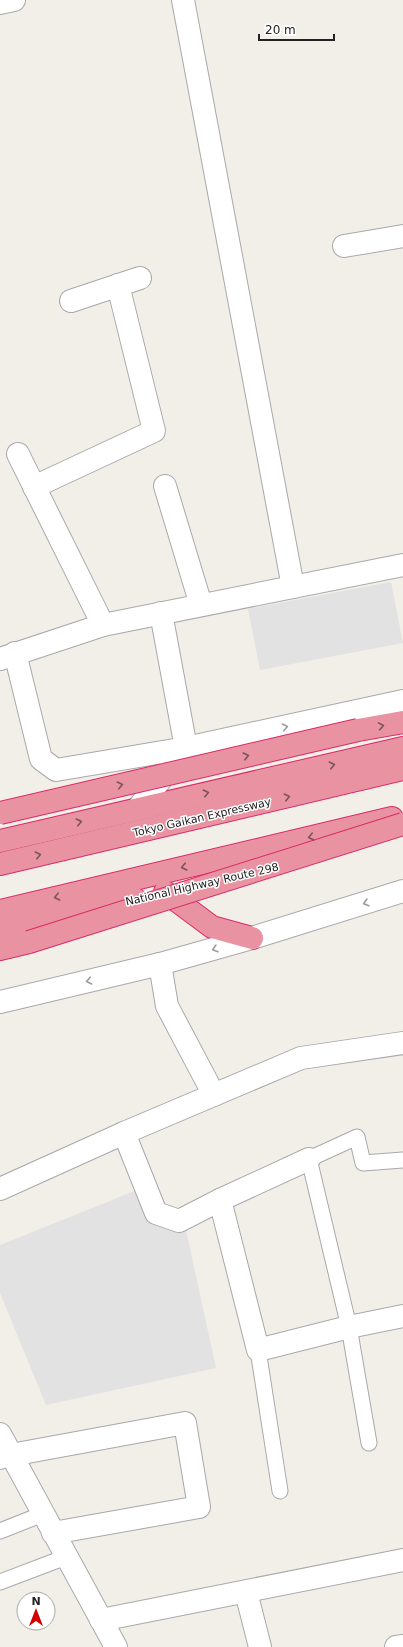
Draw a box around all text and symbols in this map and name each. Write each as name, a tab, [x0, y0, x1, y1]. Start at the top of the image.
scale bar	[259, 16, 334, 42]
text: 20 m	[265, 23, 296, 37]
one-way arrow	[377, 722, 384, 731]
one-way arrow	[282, 723, 289, 731]
one-way arrow	[243, 752, 250, 760]
one-way arrow	[329, 761, 335, 769]
one-way arrow	[116, 781, 123, 790]
one-way arrow	[202, 790, 209, 798]
one-way arrow	[283, 793, 290, 802]
street label: Tokyo Gaikan Expressway	[131, 795, 273, 840]
one-way arrow	[76, 819, 82, 827]
one-way arrow	[307, 833, 314, 841]
one-way arrow	[35, 852, 41, 860]
street label: National Highway Route 298	[124, 861, 280, 908]
one-way arrow	[181, 863, 187, 871]
one-way arrow	[54, 892, 61, 901]
one-way arrow	[362, 898, 369, 907]
one-way arrow	[211, 944, 218, 953]
one-way arrow	[85, 976, 92, 984]
north arrow	[16, 1591, 56, 1631]
text: N	[31, 1595, 41, 1608]

